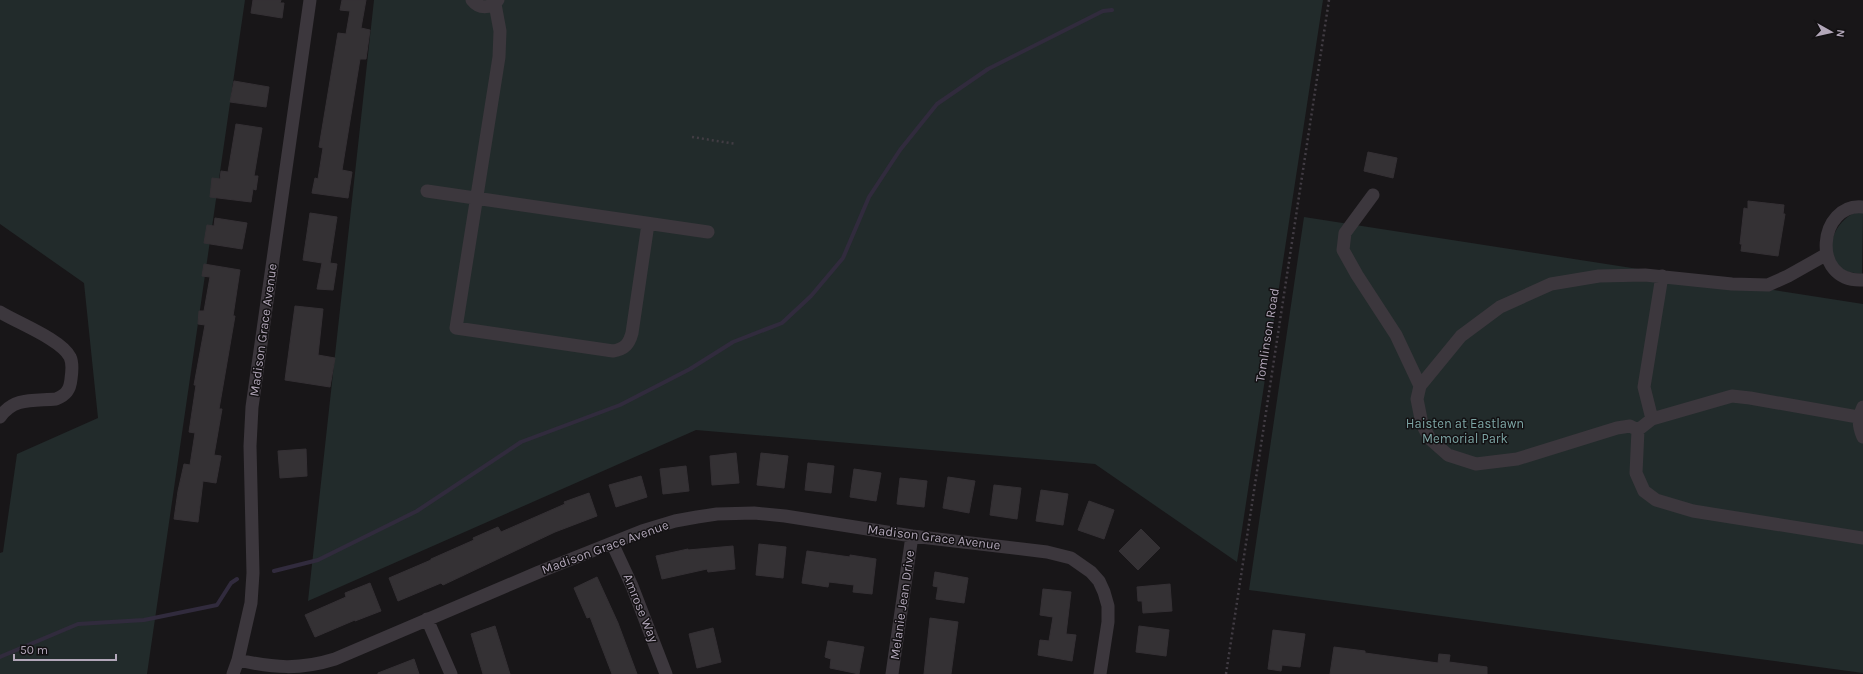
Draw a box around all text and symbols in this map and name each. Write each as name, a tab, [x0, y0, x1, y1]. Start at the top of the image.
north arrow	[1811, 12, 1851, 52]
text: N	[1833, 29, 1847, 38]
street label: Madison Grace Avenue	[246, 262, 280, 397]
street label: Tomlinson Road	[1252, 287, 1282, 383]
park label: Haisten at Eastlawn Memorial Park	[1406, 416, 1524, 446]
street label: Madison Grace Avenue	[539, 517, 671, 577]
street label: Madison Grace Avenue	[867, 521, 1002, 553]
street label: Melanie Jean Drive	[887, 549, 917, 661]
street label: Amrose Way	[620, 572, 662, 644]
scale bar	[14, 636, 116, 662]
text: 50 m	[20, 643, 48, 657]

